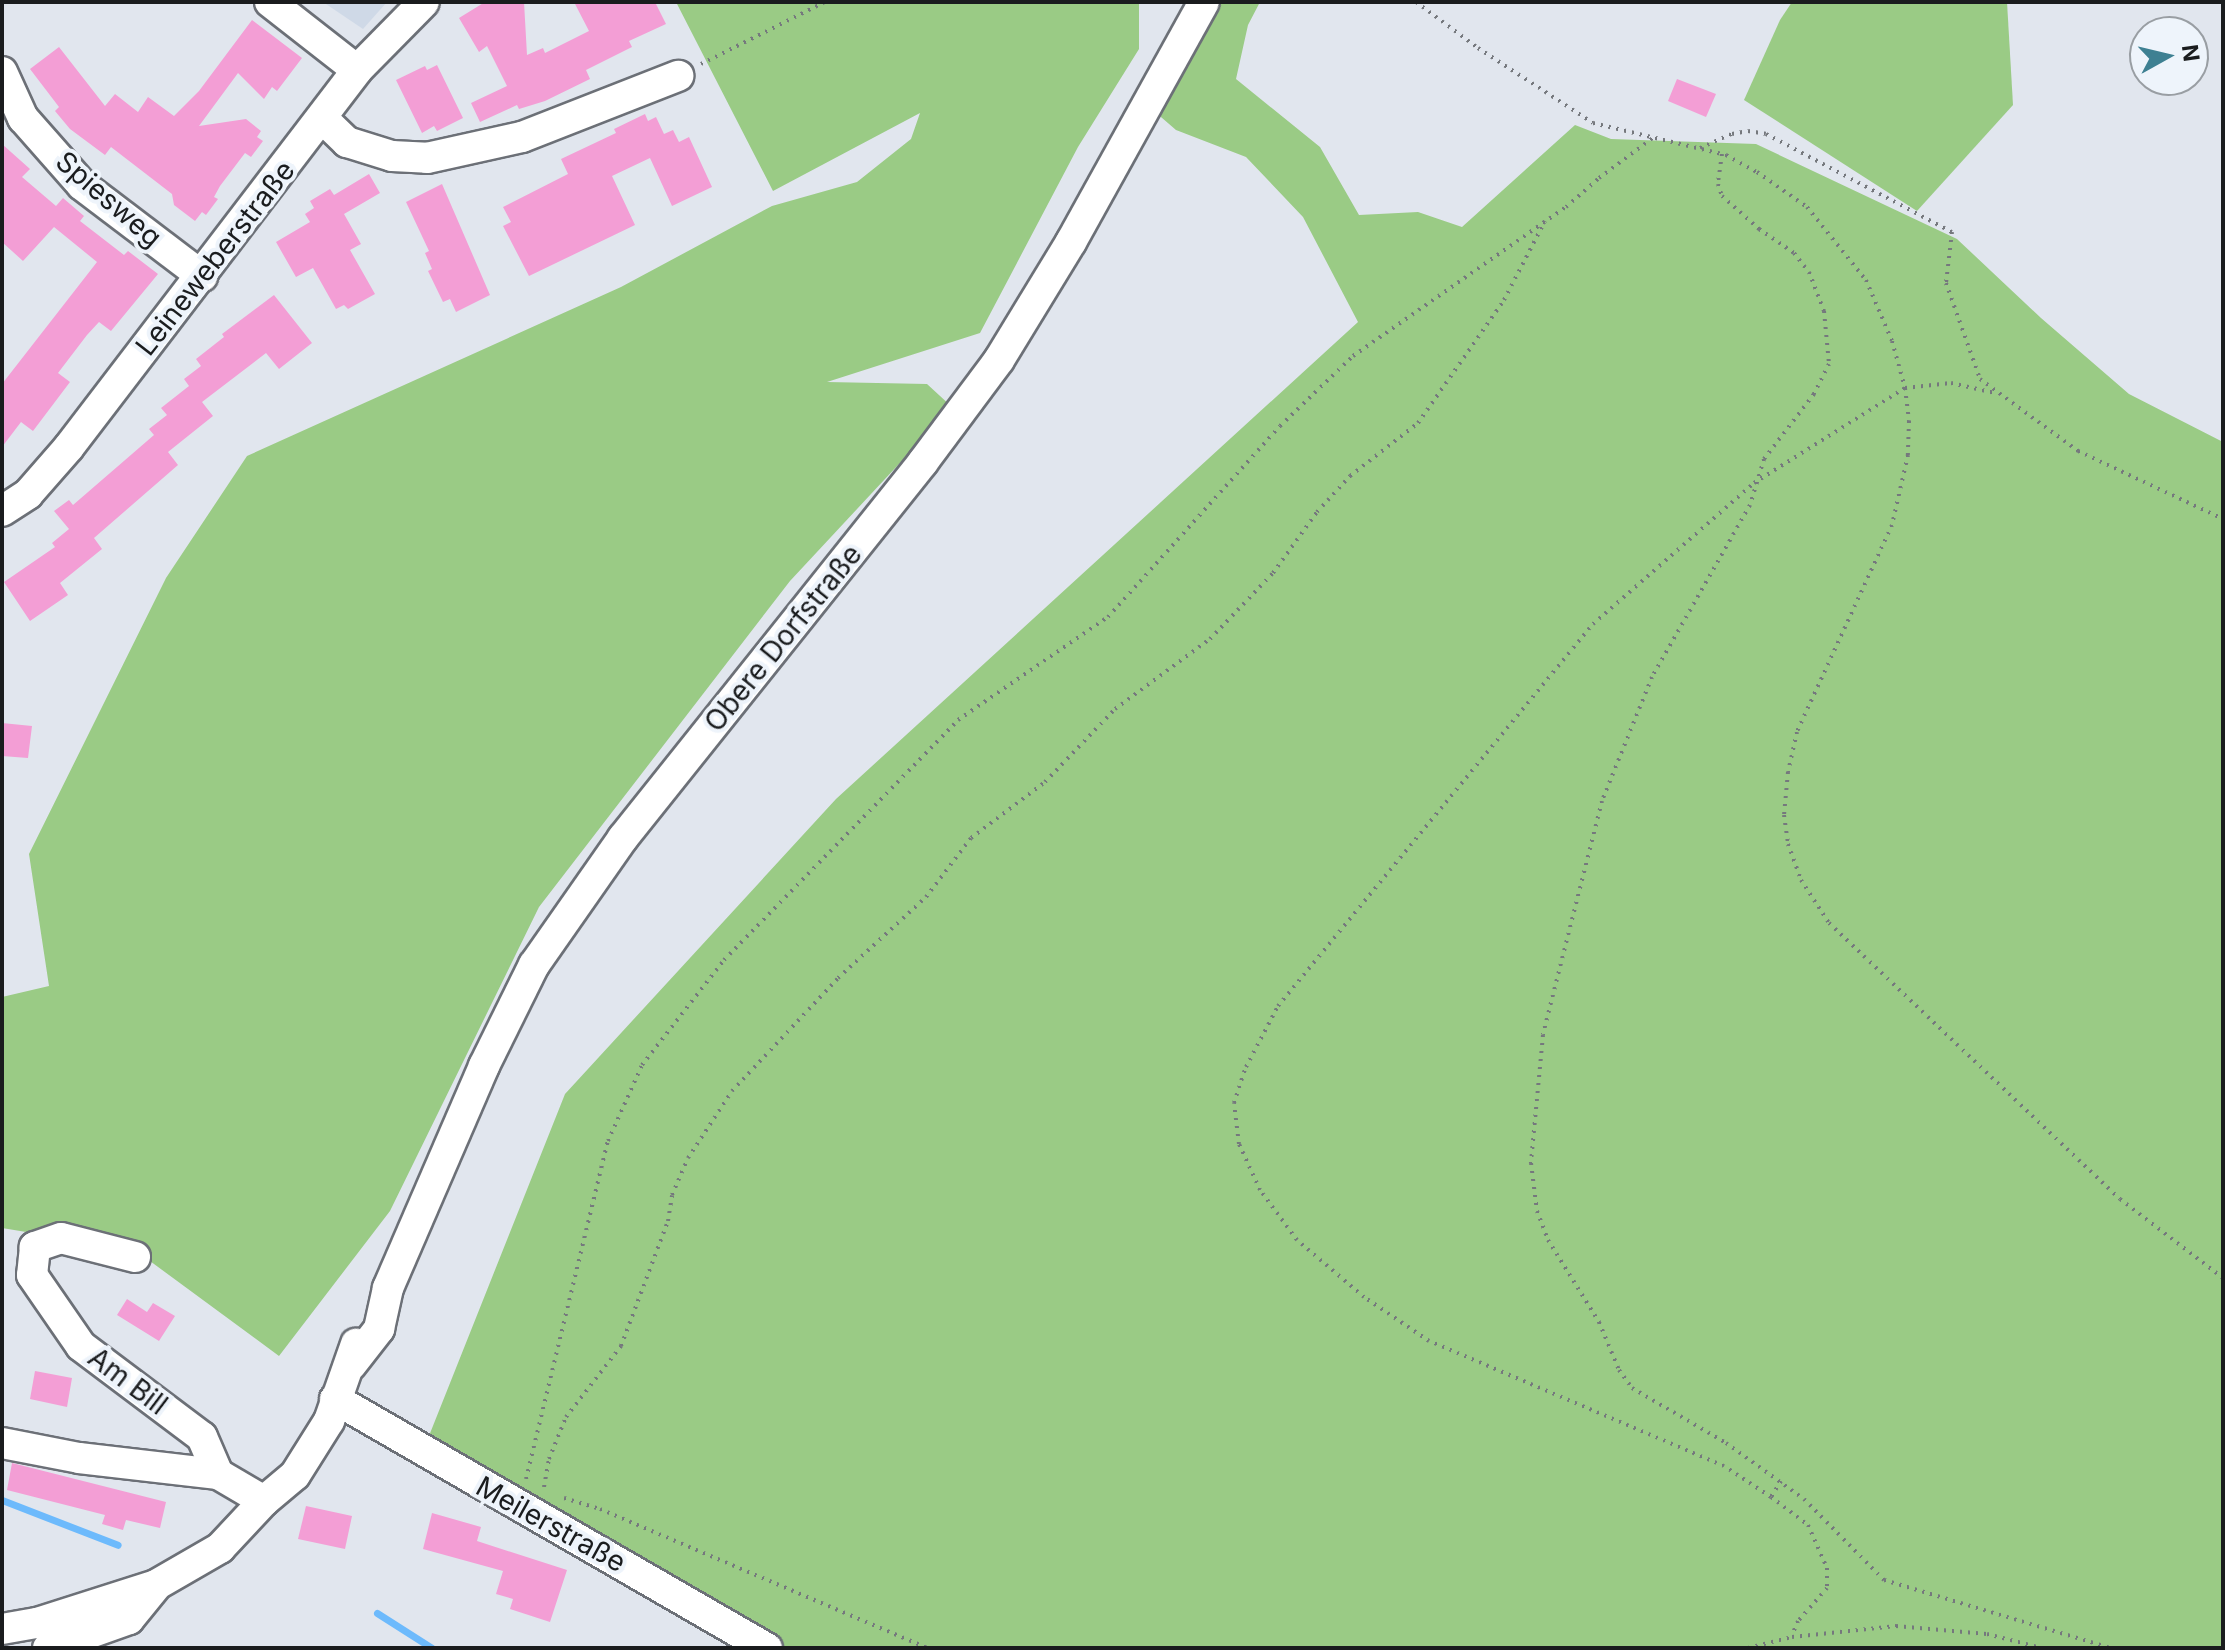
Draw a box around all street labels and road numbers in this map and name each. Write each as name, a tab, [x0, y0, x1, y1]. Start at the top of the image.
street label: Spiesweg	[49, 144, 169, 254]
street label: Leineweberstraße	[129, 154, 301, 362]
street label: Obere Dorfstraße	[697, 538, 869, 738]
street label: Am Bill	[82, 1340, 174, 1422]
street label: Meilerstraße	[470, 1469, 632, 1579]

